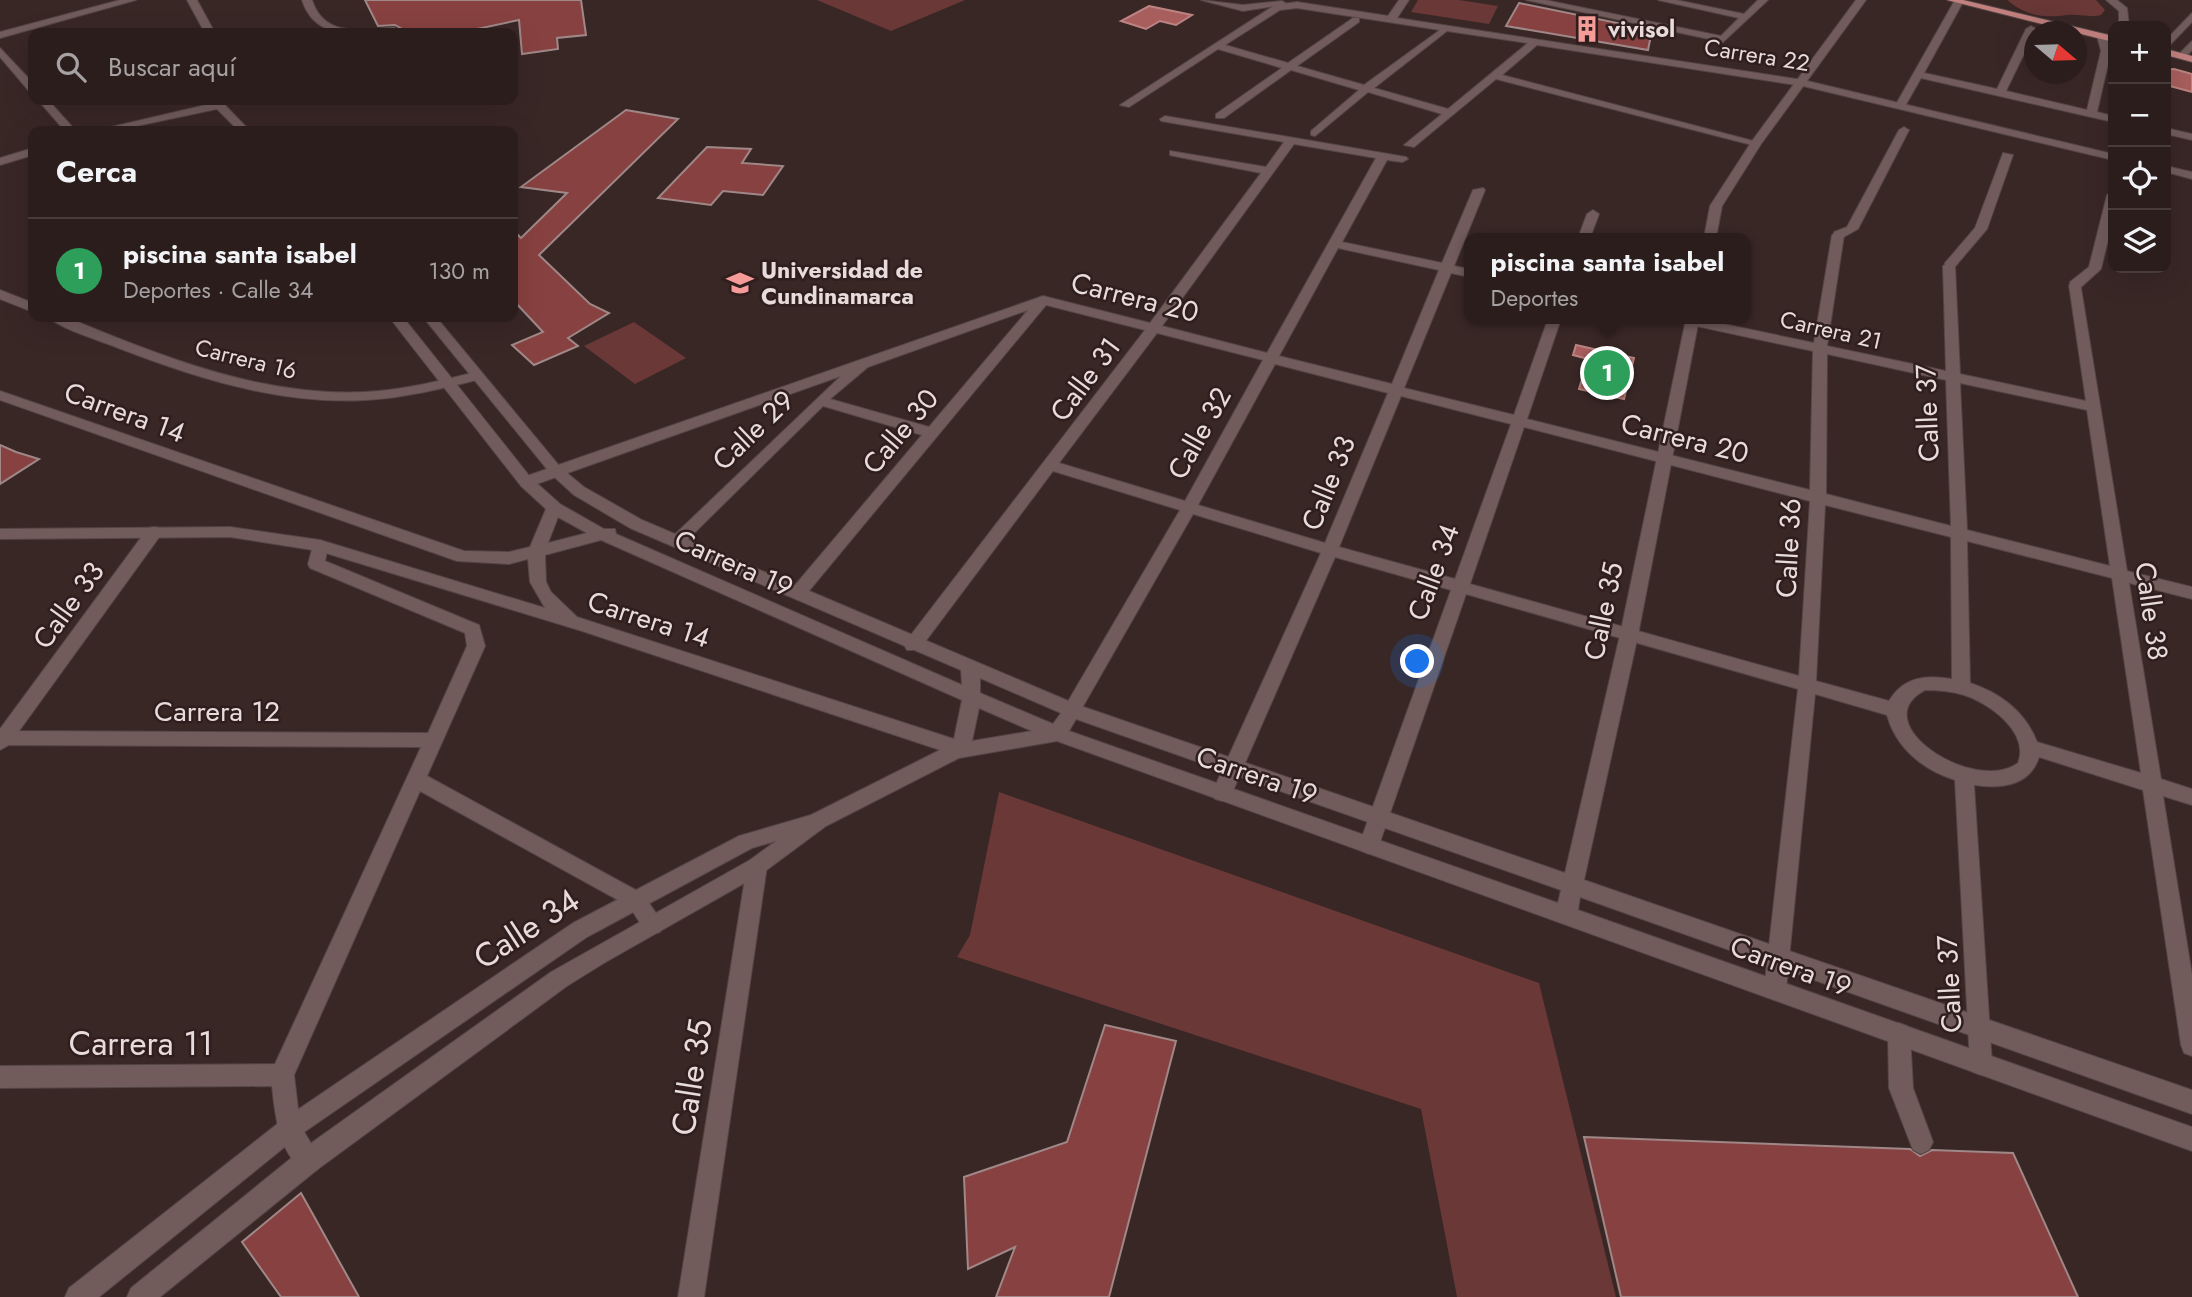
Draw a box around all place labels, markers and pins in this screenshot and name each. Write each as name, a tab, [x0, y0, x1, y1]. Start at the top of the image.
place label: vivisol	[1607, 12, 1675, 46]
building icon: vivisol	[1572, 14, 1602, 44]
place label: Universidad de Cundinamarca	[761, 253, 923, 313]
school or university icon: Universidad de Cundinamarca	[725, 268, 755, 298]
pin: 1	[1584, 347, 1630, 399]

